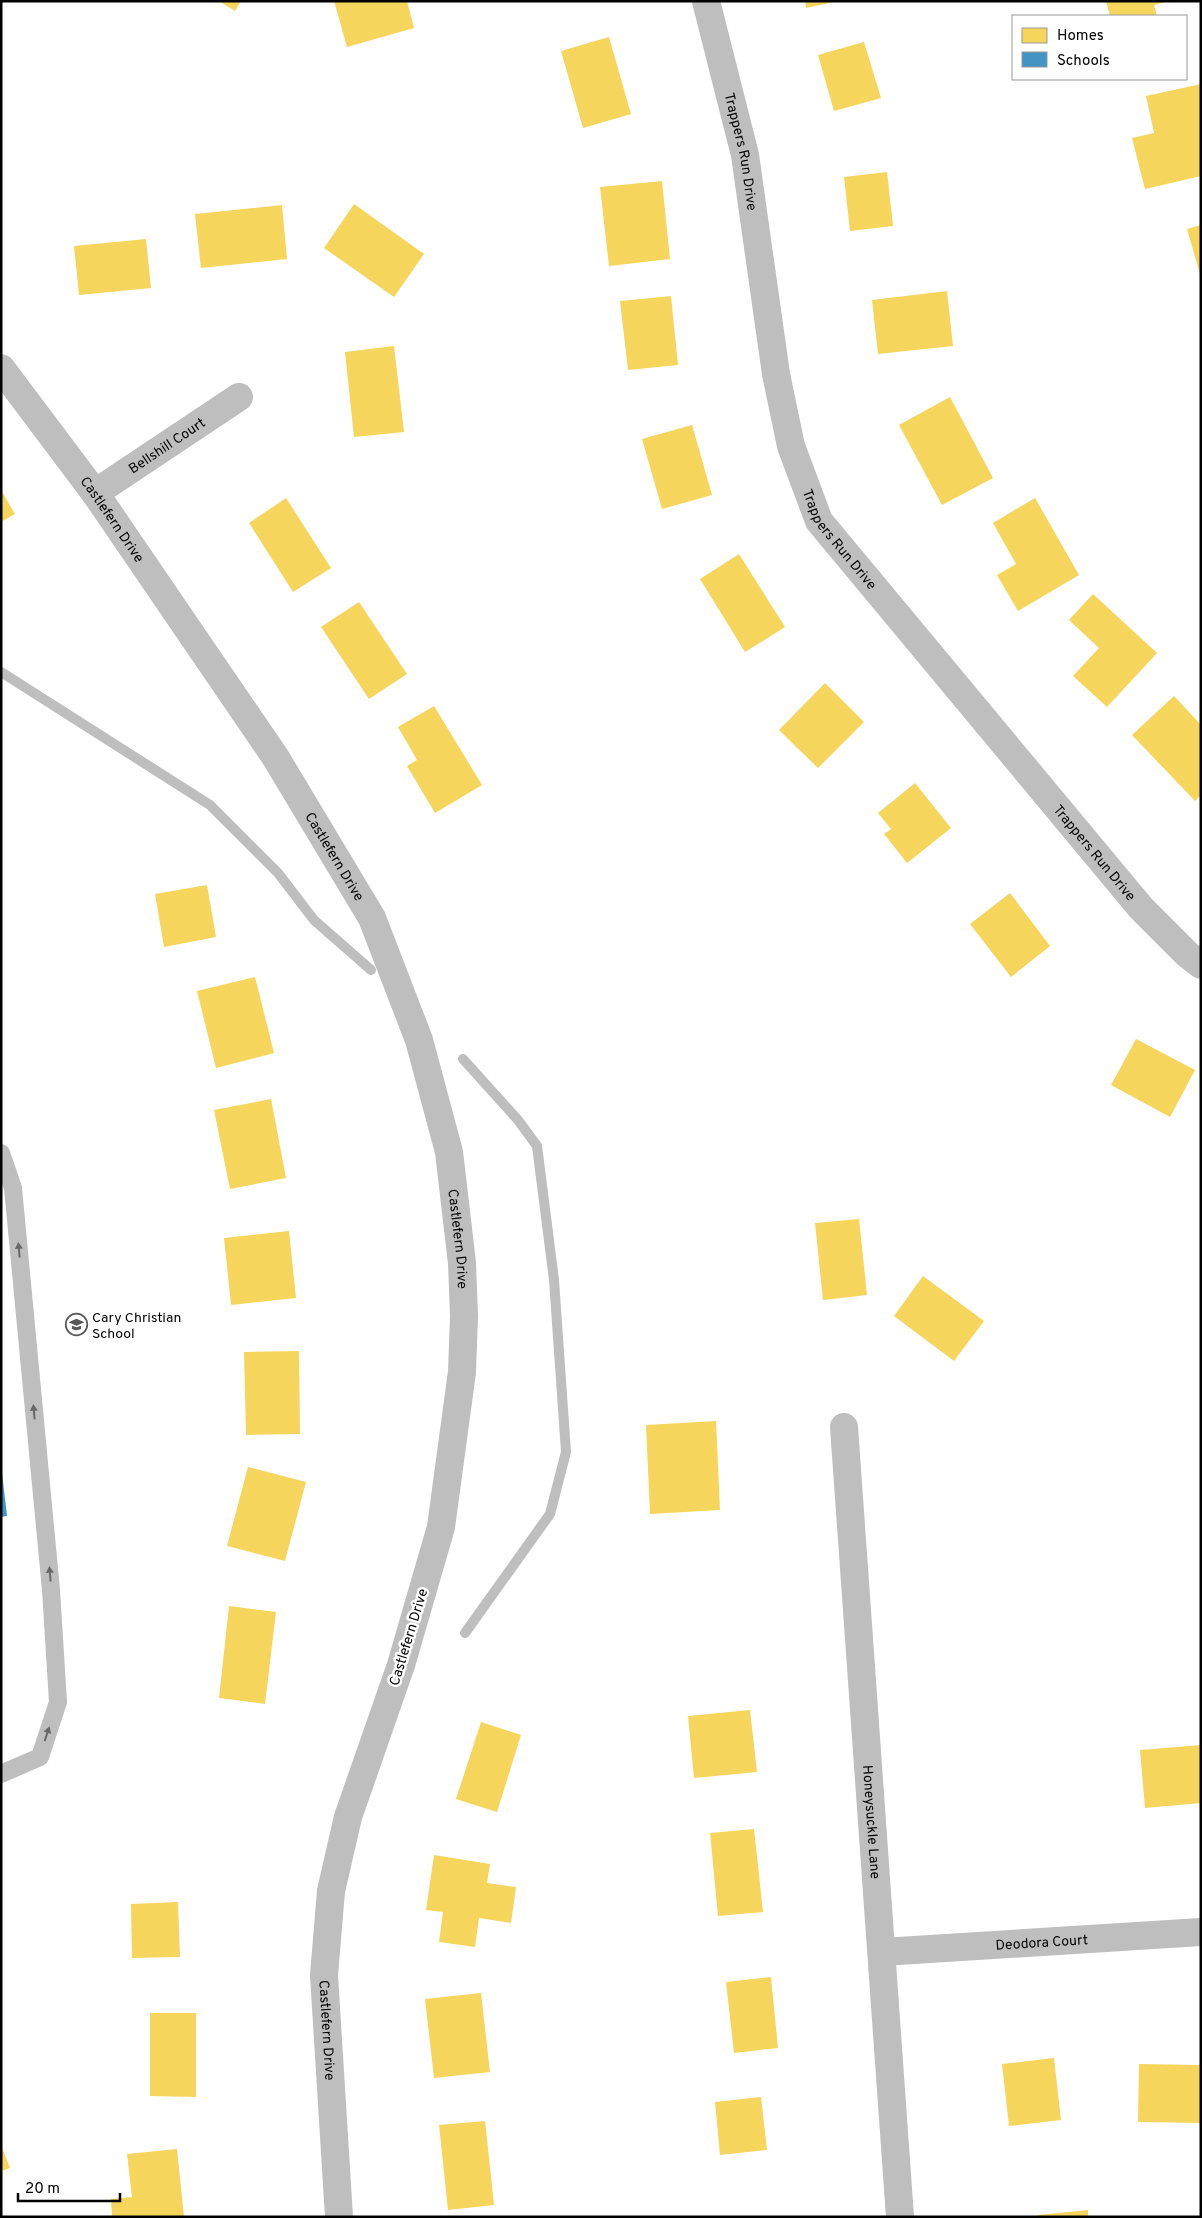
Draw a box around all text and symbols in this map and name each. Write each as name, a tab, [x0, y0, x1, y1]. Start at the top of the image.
legend	[1012, 15, 1187, 80]
text: Homes	[1057, 27, 1104, 46]
text: Schools	[1057, 52, 1110, 71]
street label: Trappers Run Drive	[720, 91, 760, 212]
street label: Bellshill Court	[126, 415, 209, 478]
street label: Castlefern Drive	[76, 474, 147, 566]
street label: Trappers Run Drive	[798, 487, 880, 594]
street label: Trappers Run Drive	[1049, 802, 1139, 905]
street label: Castlefern Drive	[301, 810, 367, 905]
street label: Castlefern Drive	[443, 1188, 470, 1289]
one-way arrow	[15, 1242, 23, 1258]
place label: Cary Christian School	[92, 1310, 181, 1343]
school or university icon: Cary Christian School	[64, 1313, 88, 1337]
one-way arrow	[30, 1404, 38, 1420]
one-way arrow	[45, 1566, 53, 1582]
street label: Castlefern Drive	[387, 1587, 432, 1688]
one-way arrow	[44, 1727, 52, 1742]
street label: Honeysuckle Lane	[858, 1765, 883, 1880]
street label: Deodora Court	[995, 1932, 1089, 1955]
street label: Castlefern Drive	[314, 1980, 338, 2081]
scale bar	[18, 2170, 120, 2202]
text: 20 m	[25, 2180, 60, 2199]

